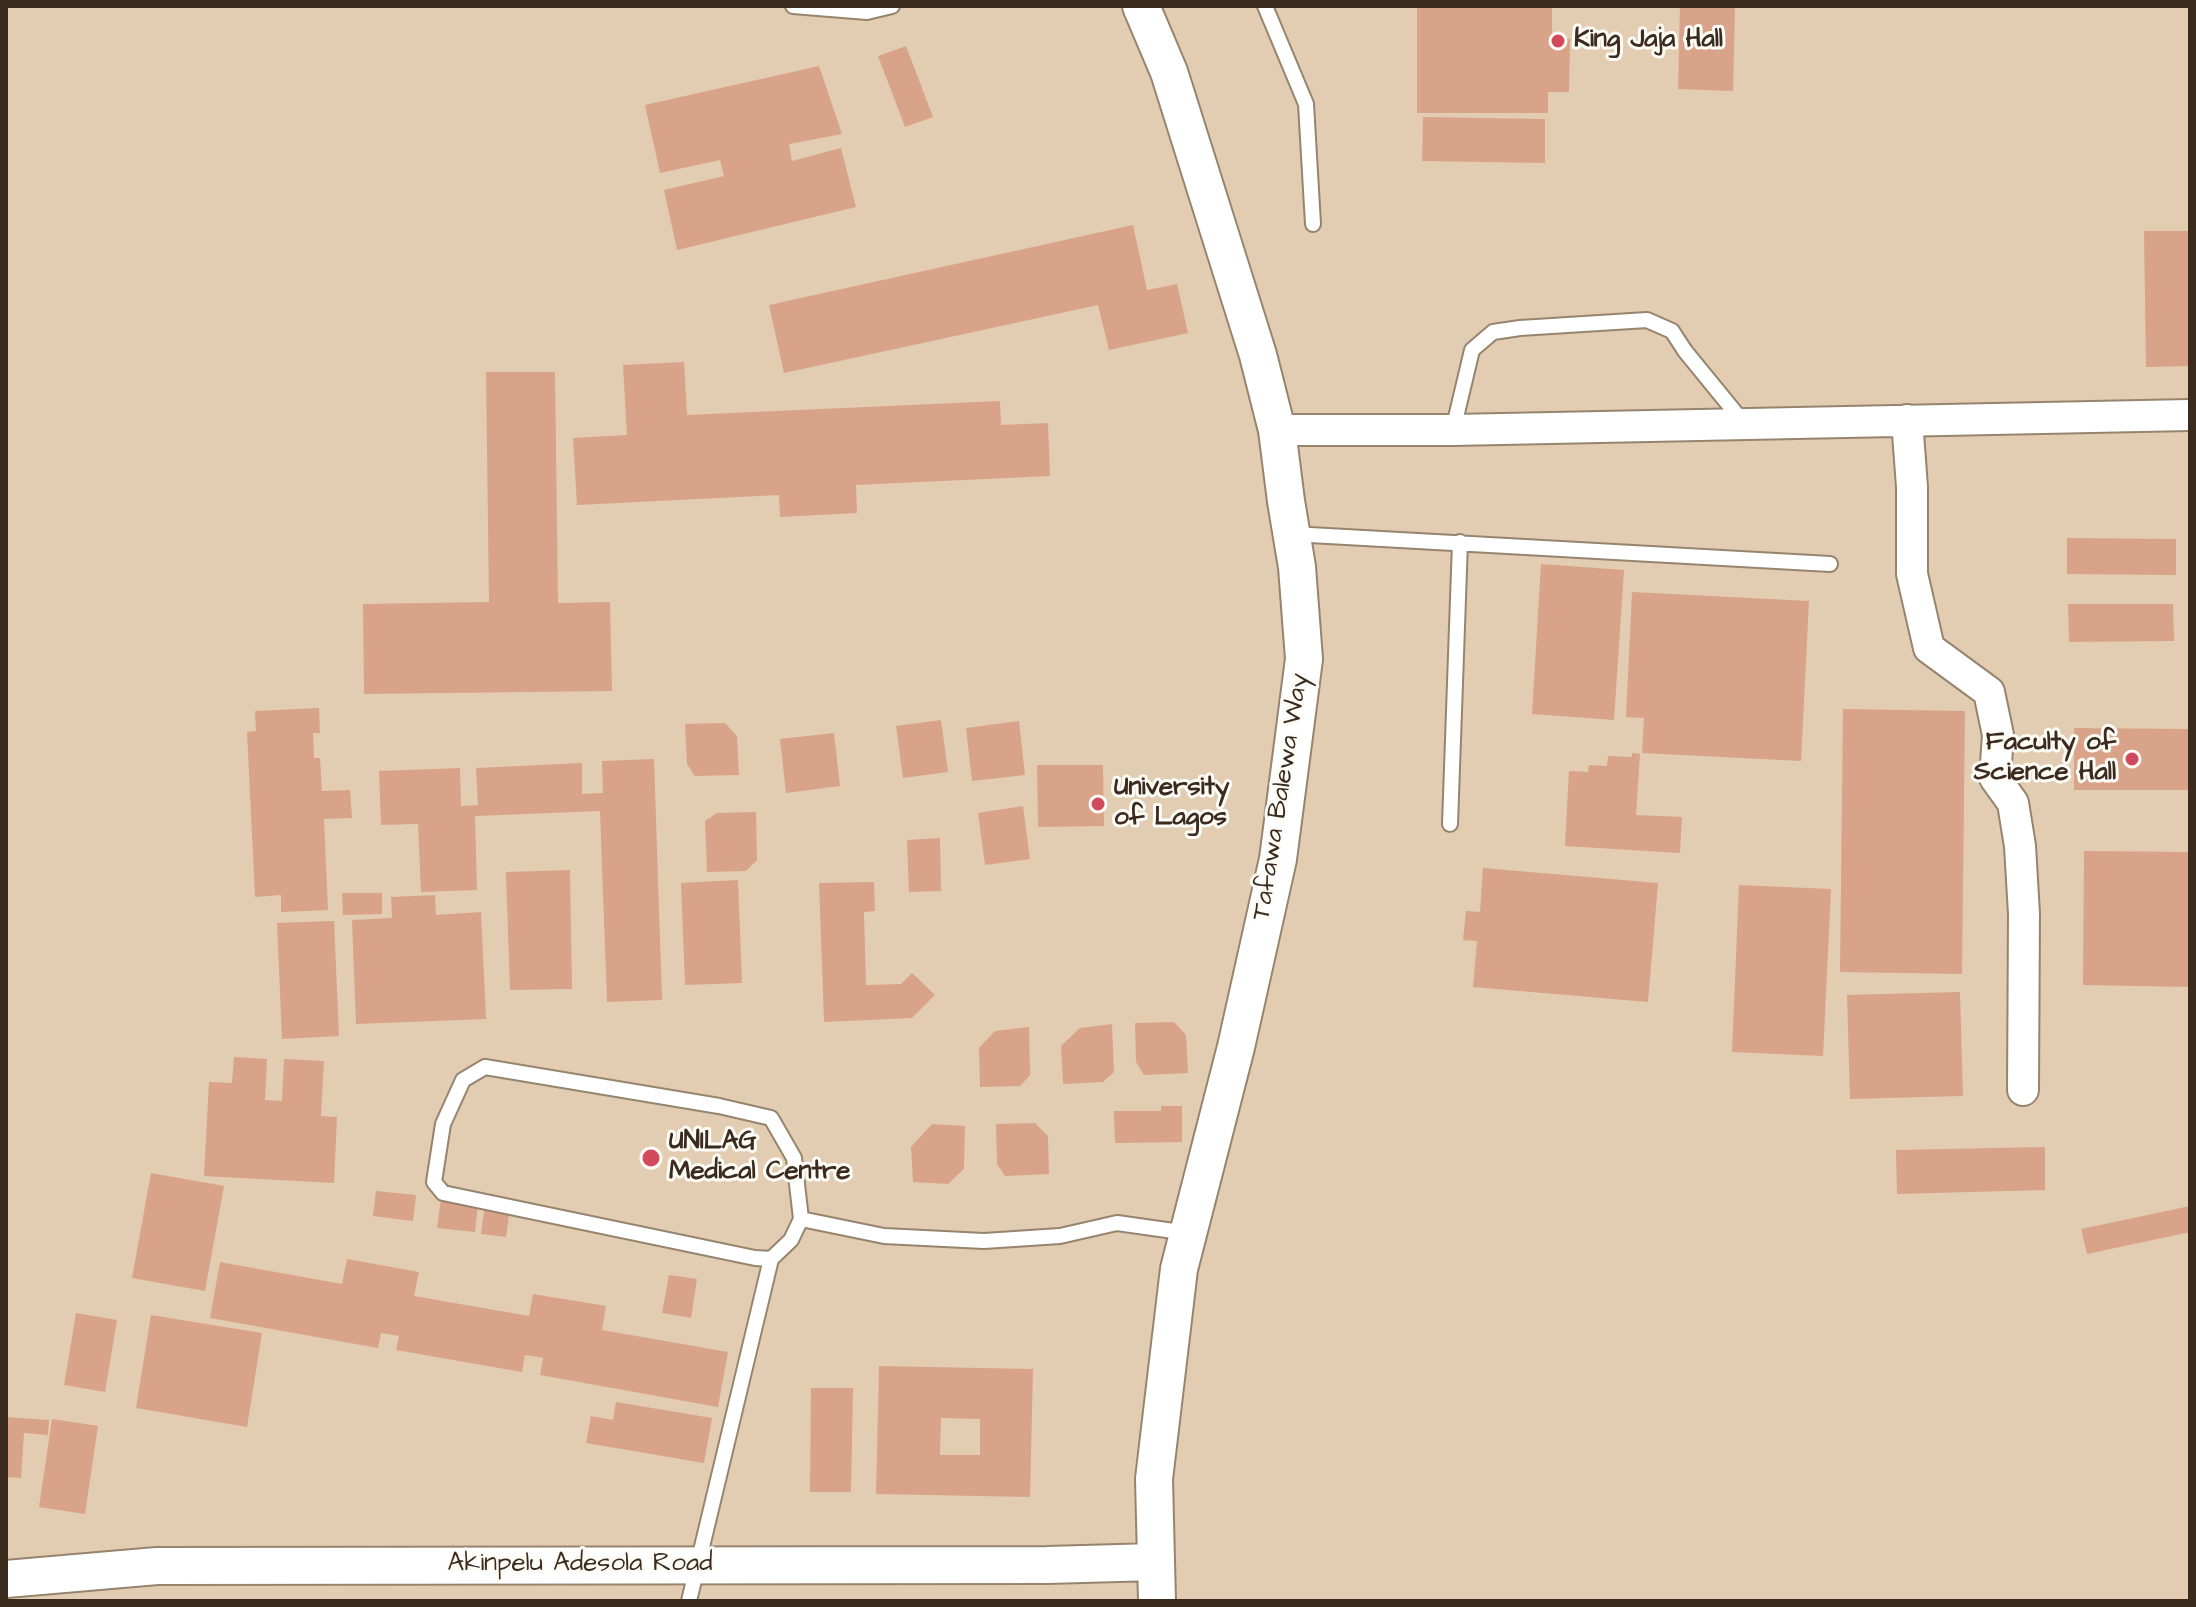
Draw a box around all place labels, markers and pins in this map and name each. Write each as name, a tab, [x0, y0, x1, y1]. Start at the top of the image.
place label: King Jaja Hall	[1574, 25, 1723, 57]
marker: King Jaja Hall	[1549, 32, 1567, 50]
place label: Faculty of Science Hall	[1974, 728, 2116, 790]
marker: Faculty of Science Hall	[2123, 750, 2141, 768]
place label: University of Lagos	[1114, 773, 1229, 834]
marker: University of Lagos	[1089, 795, 1107, 813]
place label: UNILAG Medical Centre	[669, 1127, 850, 1188]
marker: UNILAG Medical Centre	[640, 1147, 662, 1169]

